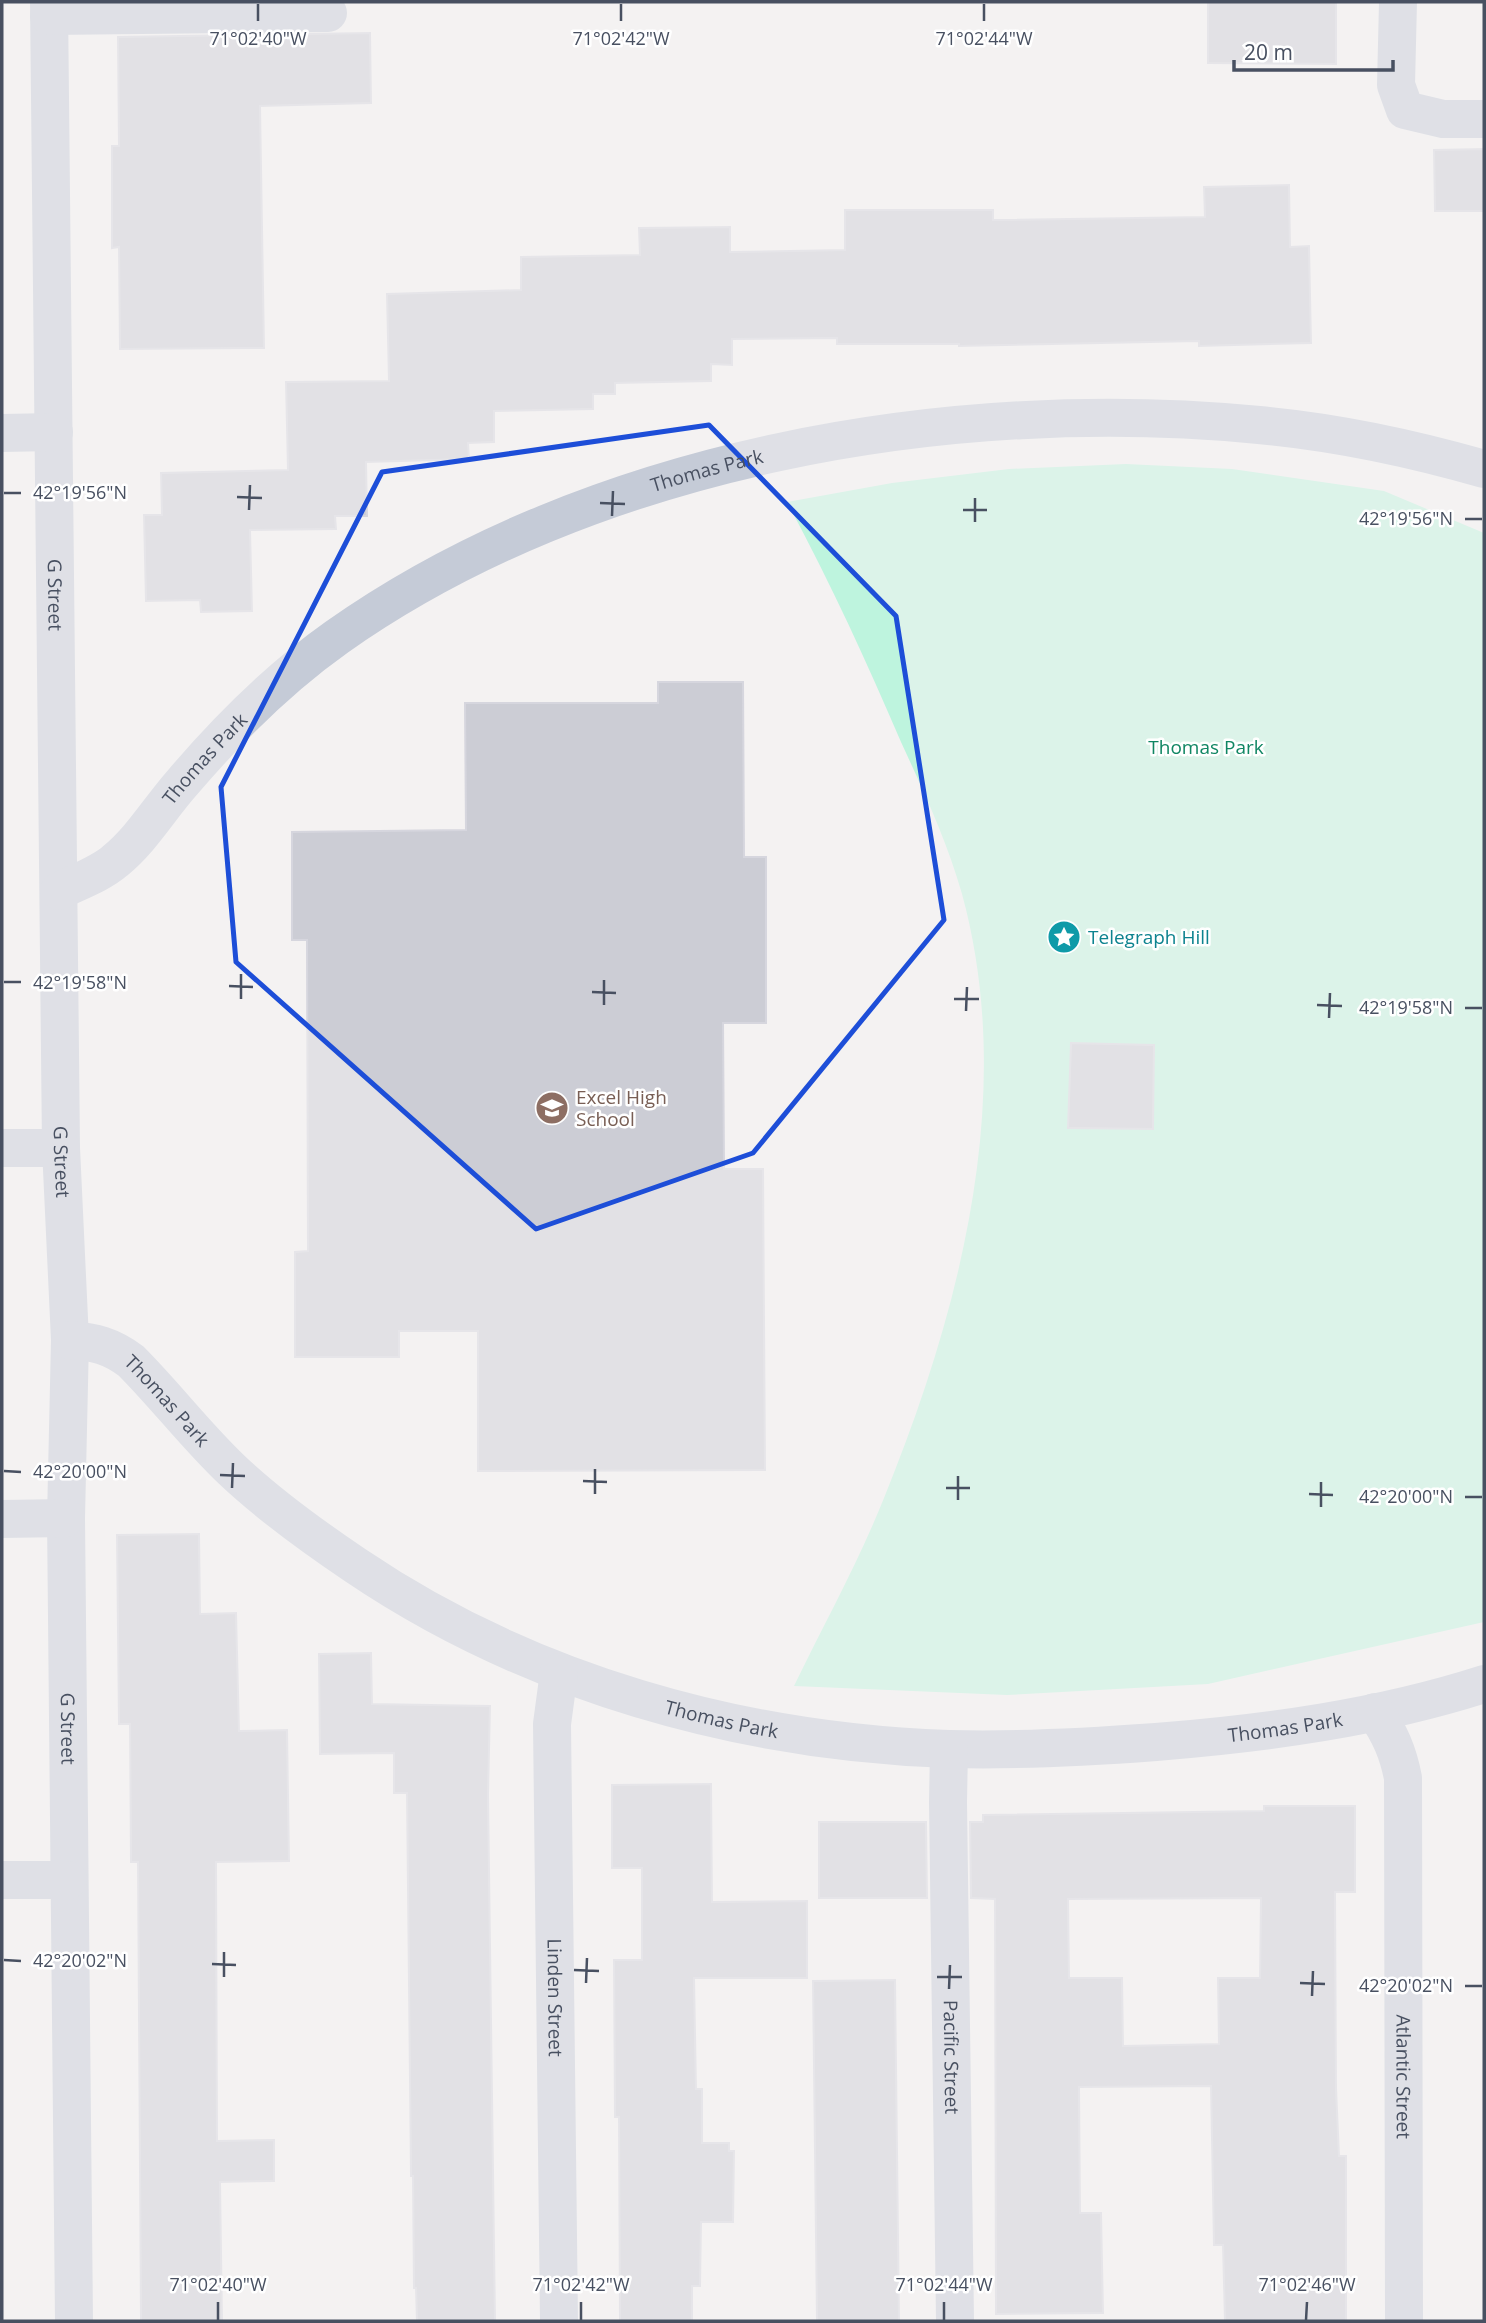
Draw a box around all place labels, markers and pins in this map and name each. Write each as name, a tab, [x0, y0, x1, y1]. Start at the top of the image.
place icon: Telegraph Hill	[1045, 918, 1083, 956]
place label: Telegraph Hill	[1088, 924, 1210, 950]
place label: Excel High School	[576, 1084, 667, 1132]
school or university icon: Excel High School	[533, 1089, 571, 1127]

